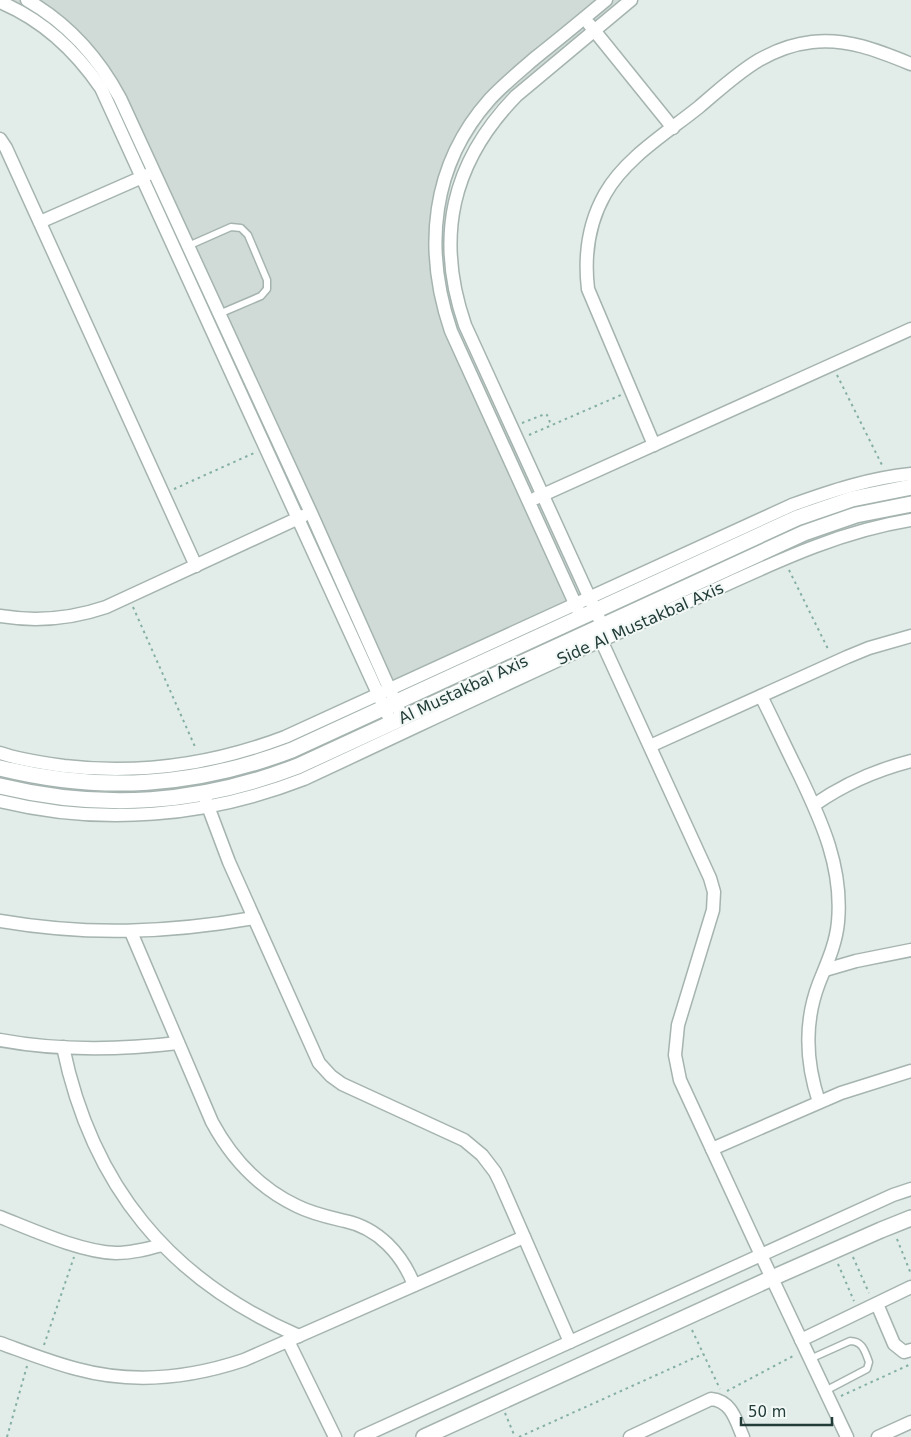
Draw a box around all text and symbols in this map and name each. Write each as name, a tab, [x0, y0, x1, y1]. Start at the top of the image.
street label: Side Al Mustakbal Axis	[554, 578, 727, 669]
street label: Al Mustakbal Axis	[395, 651, 531, 728]
scale bar	[741, 1394, 832, 1426]
text: 50 m	[748, 1403, 786, 1421]

